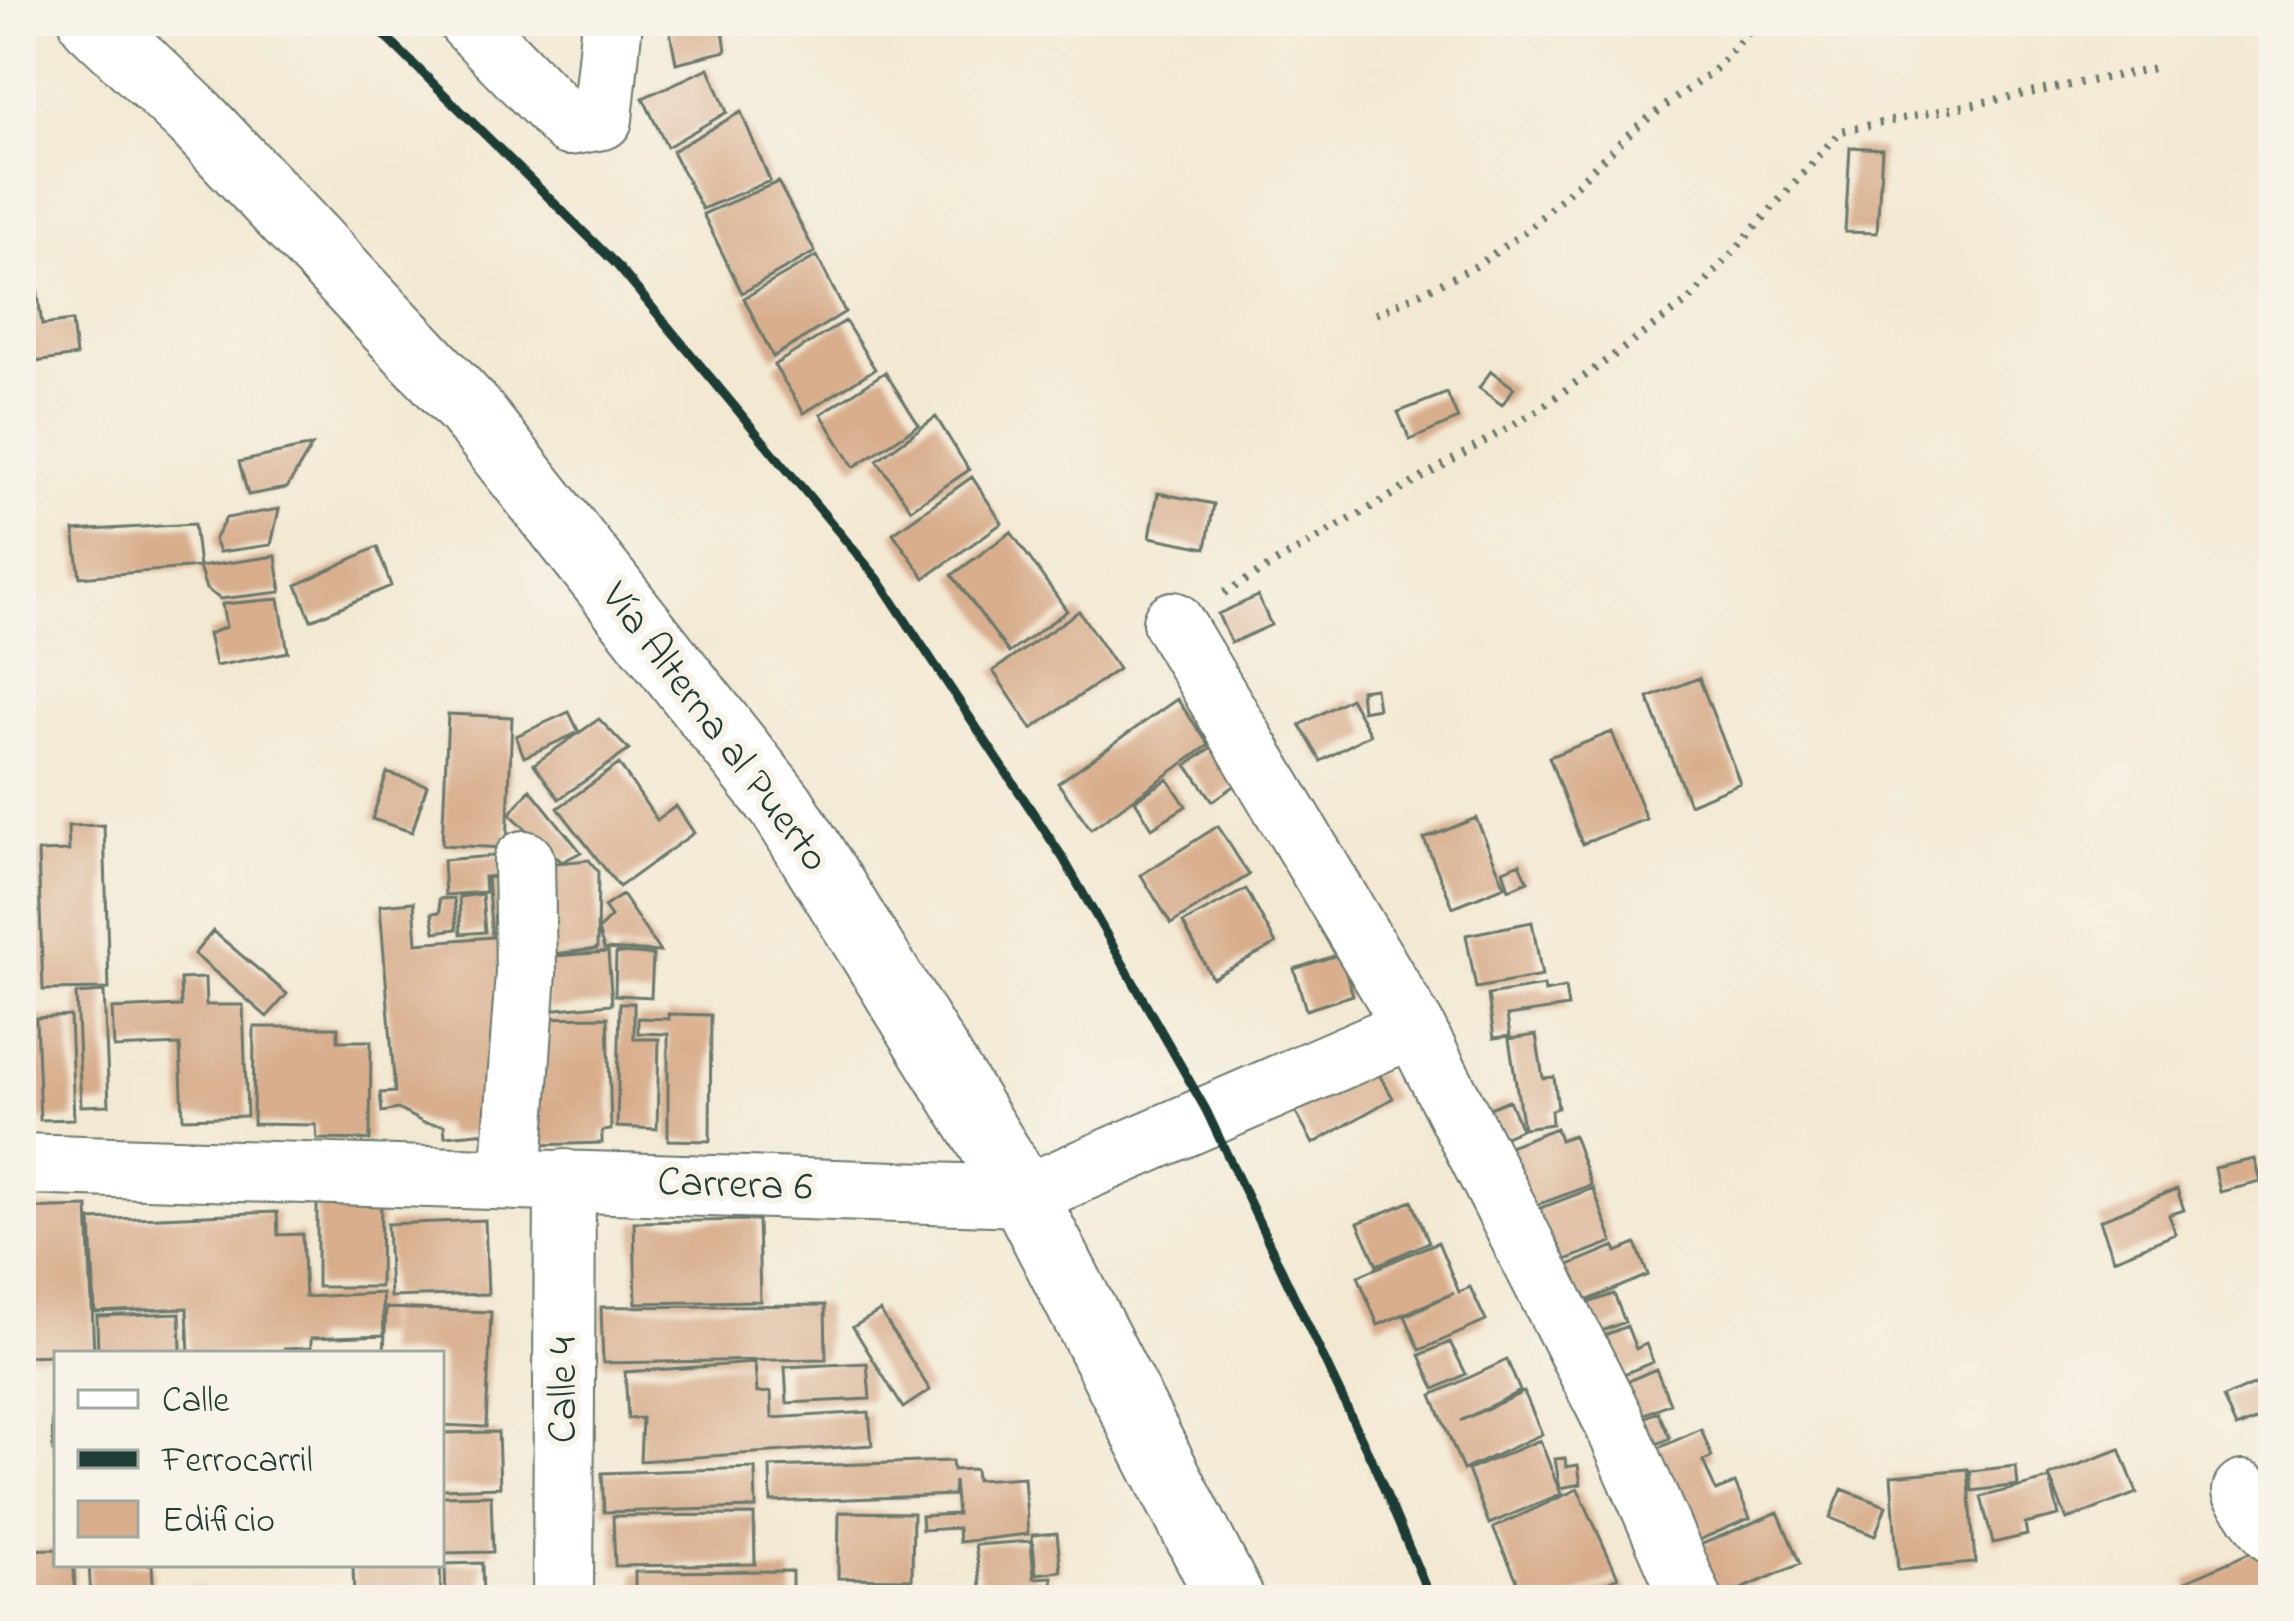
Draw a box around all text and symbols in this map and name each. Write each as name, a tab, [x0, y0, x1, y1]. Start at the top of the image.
street label: Vía Alterna al Puerto	[584, 569, 843, 886]
street label: Carrera 6	[656, 1153, 814, 1219]
street label: Calle 4	[534, 1337, 595, 1443]
legend	[54, 1351, 444, 1567]
text: Calle	[162, 1376, 230, 1429]
text: Ferrocarril	[161, 1436, 313, 1489]
text: Edificio	[162, 1496, 275, 1549]

